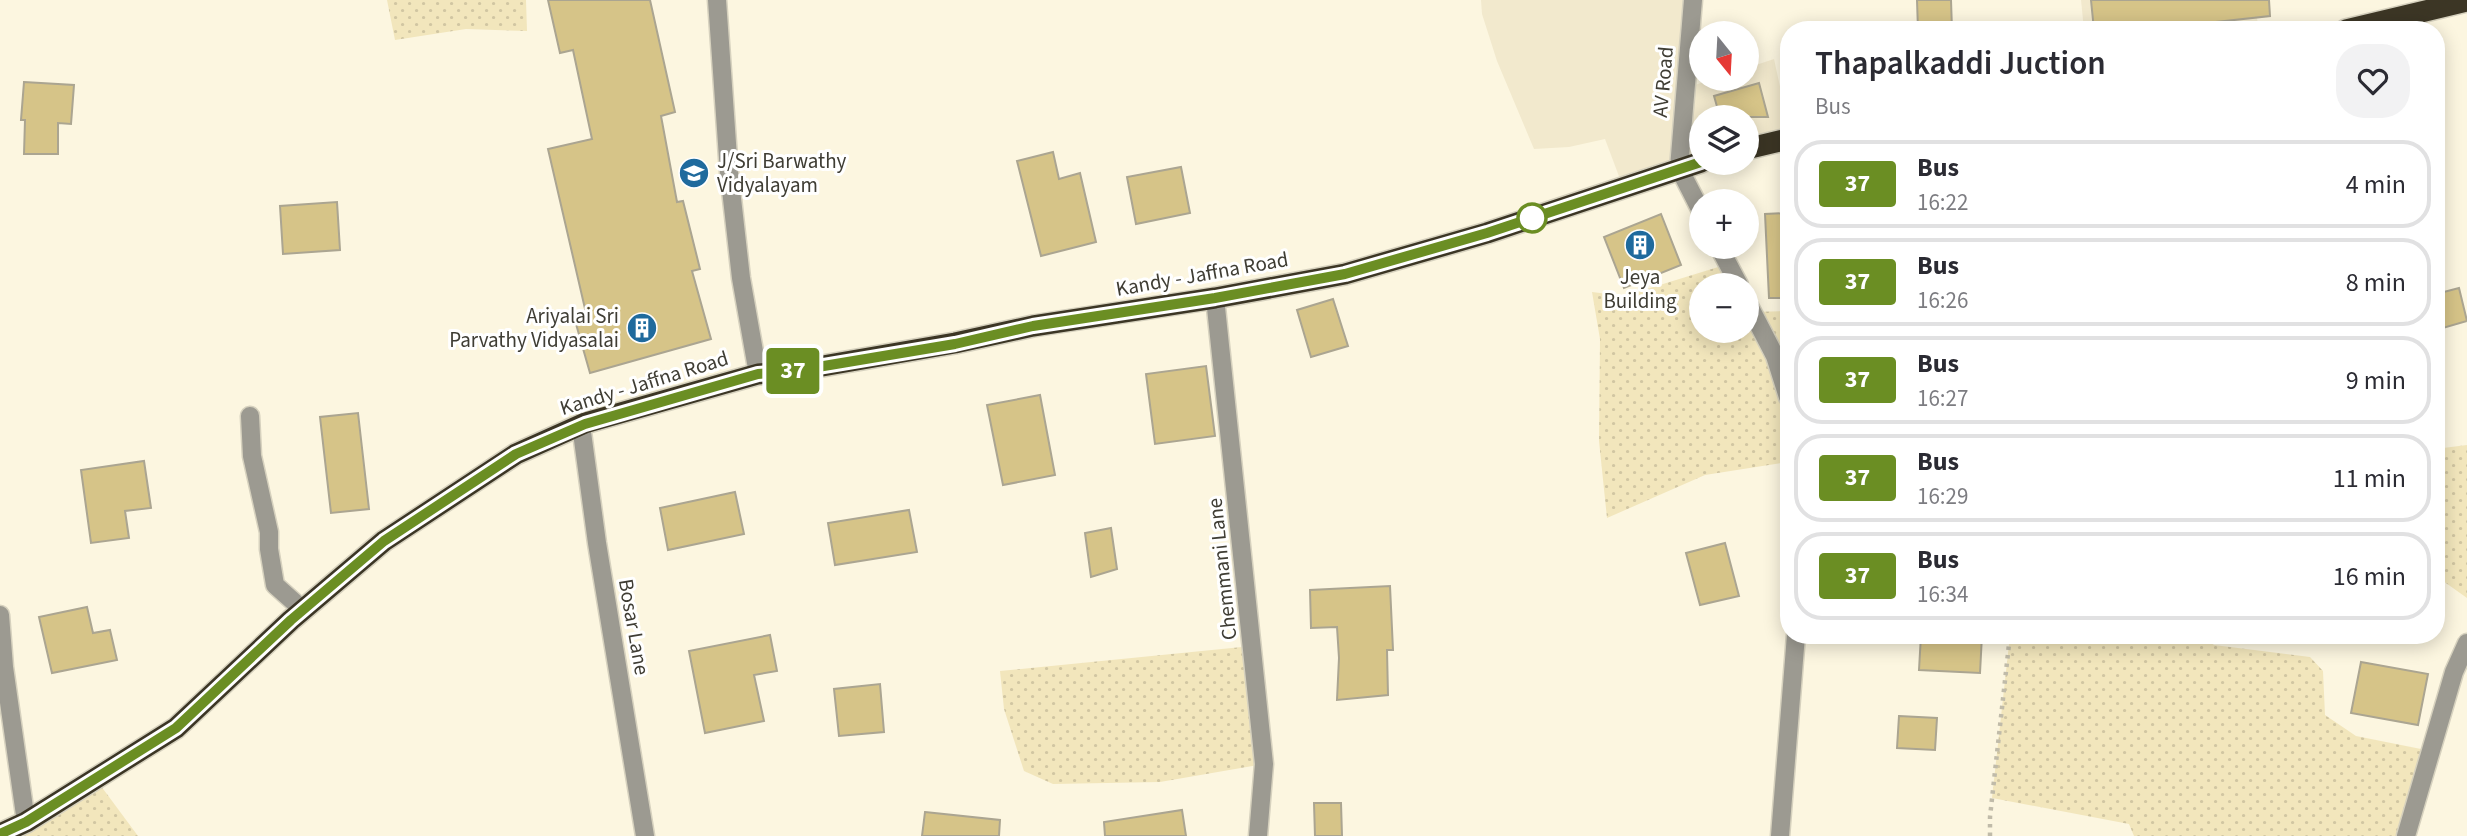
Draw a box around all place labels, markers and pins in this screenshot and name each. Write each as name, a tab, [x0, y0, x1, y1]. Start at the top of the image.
place label: J/Sri Barwathy Vidyalayam	[717, 146, 847, 200]
school or university icon: J/Sri Barwathy Vidyalayam	[677, 156, 711, 190]
unlabelled marker	[1517, 203, 1547, 233]
building icon: Jeya Building	[1623, 228, 1657, 262]
place label: Jeya Building	[1603, 262, 1677, 316]
place label: Ariyalai Sri Parvathy Vidyasalai	[449, 301, 619, 355]
building icon: Ariyalai Sri Parvathy Vidyasalai	[625, 311, 659, 345]

